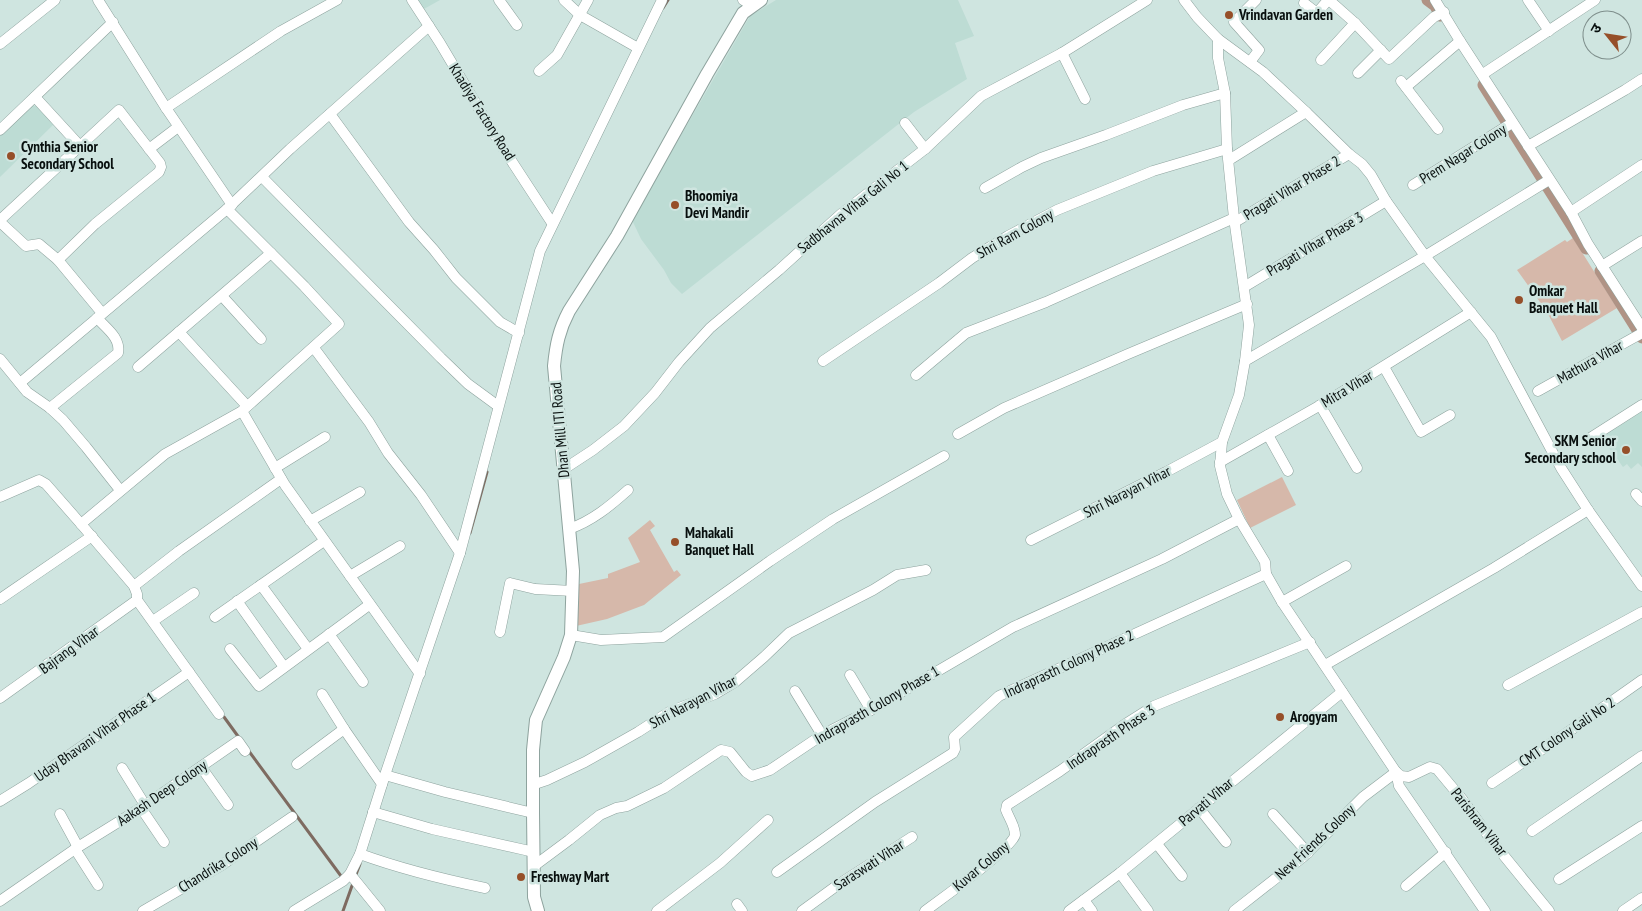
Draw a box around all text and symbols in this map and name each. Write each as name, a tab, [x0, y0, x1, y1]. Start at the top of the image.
place label: Vrindavan Garden	[1238, 5, 1333, 24]
marker: Vrindavan Garden	[1223, 9, 1235, 21]
north arrow	[1582, 10, 1632, 60]
text: उ	[1586, 20, 1606, 37]
street label: Khadiya Factory Road	[445, 60, 520, 164]
street label: Prem Nagar Colony	[1416, 119, 1510, 188]
place label: Cynthia Senior Secondary School	[21, 137, 114, 173]
marker: Cynthia Senior Secondary School	[5, 150, 17, 162]
street label: Pragati Vihar Phase 2	[1240, 151, 1344, 224]
street label: Sadbhavna Vihar Gali No 1	[793, 156, 912, 257]
place label: Bhoomiya Devi Mandir	[685, 186, 750, 222]
marker: Bhoomiya Devi Mandir	[669, 199, 681, 211]
street label: Shri Ram Colony	[973, 205, 1057, 262]
street label: Pragati Vihar Phase 3	[1263, 207, 1367, 280]
place label: Omkar Banquet Hall	[1529, 281, 1598, 317]
marker: Omkar Banquet Hall	[1513, 294, 1525, 306]
street label: Mathura Vihar	[1553, 335, 1627, 387]
street label: Mitra Vihar	[1318, 365, 1377, 411]
street label: Dhan Mill ITI Road	[546, 382, 573, 479]
place label: SKM Senior Secondary school	[1524, 431, 1617, 467]
marker: SKM Senior Secondary school	[1620, 444, 1632, 456]
street label: Shri Narayan Vihar	[1080, 461, 1175, 522]
place label: Mahakali Banquet Hall	[685, 523, 754, 559]
marker: Mahakali Banquet Hall	[669, 536, 681, 548]
street label: Bajrang Vihar	[35, 621, 103, 678]
street label: Indraprasth Colony Phase 2	[1001, 625, 1137, 702]
street label: Indraprasth Colony Phase 1	[811, 661, 942, 748]
street label: Shri Narayan Vihar	[646, 670, 740, 732]
street label: Uday Bhavani Vihar Phase 1	[30, 688, 159, 786]
street label: CMT Colony Gali No 2	[1515, 693, 1618, 771]
street label: Indraprasth Phase 3	[1063, 700, 1159, 773]
place label: Arogyam	[1289, 707, 1337, 726]
marker: Arogyam	[1274, 711, 1286, 723]
street label: Aakash Deep Colony	[113, 755, 211, 830]
street label: Parvati Vihar	[1175, 773, 1238, 830]
street label: Parishram Vihar	[1447, 784, 1512, 860]
street label: New Friends Colony	[1271, 800, 1359, 883]
street label: Chandrika Colony	[175, 832, 261, 896]
street label: Saraswati Vihar	[830, 834, 908, 894]
street label: Kuvar Colony	[949, 836, 1013, 895]
place label: Freshway Mart	[531, 867, 610, 886]
marker: Freshway Mart	[515, 871, 527, 883]

